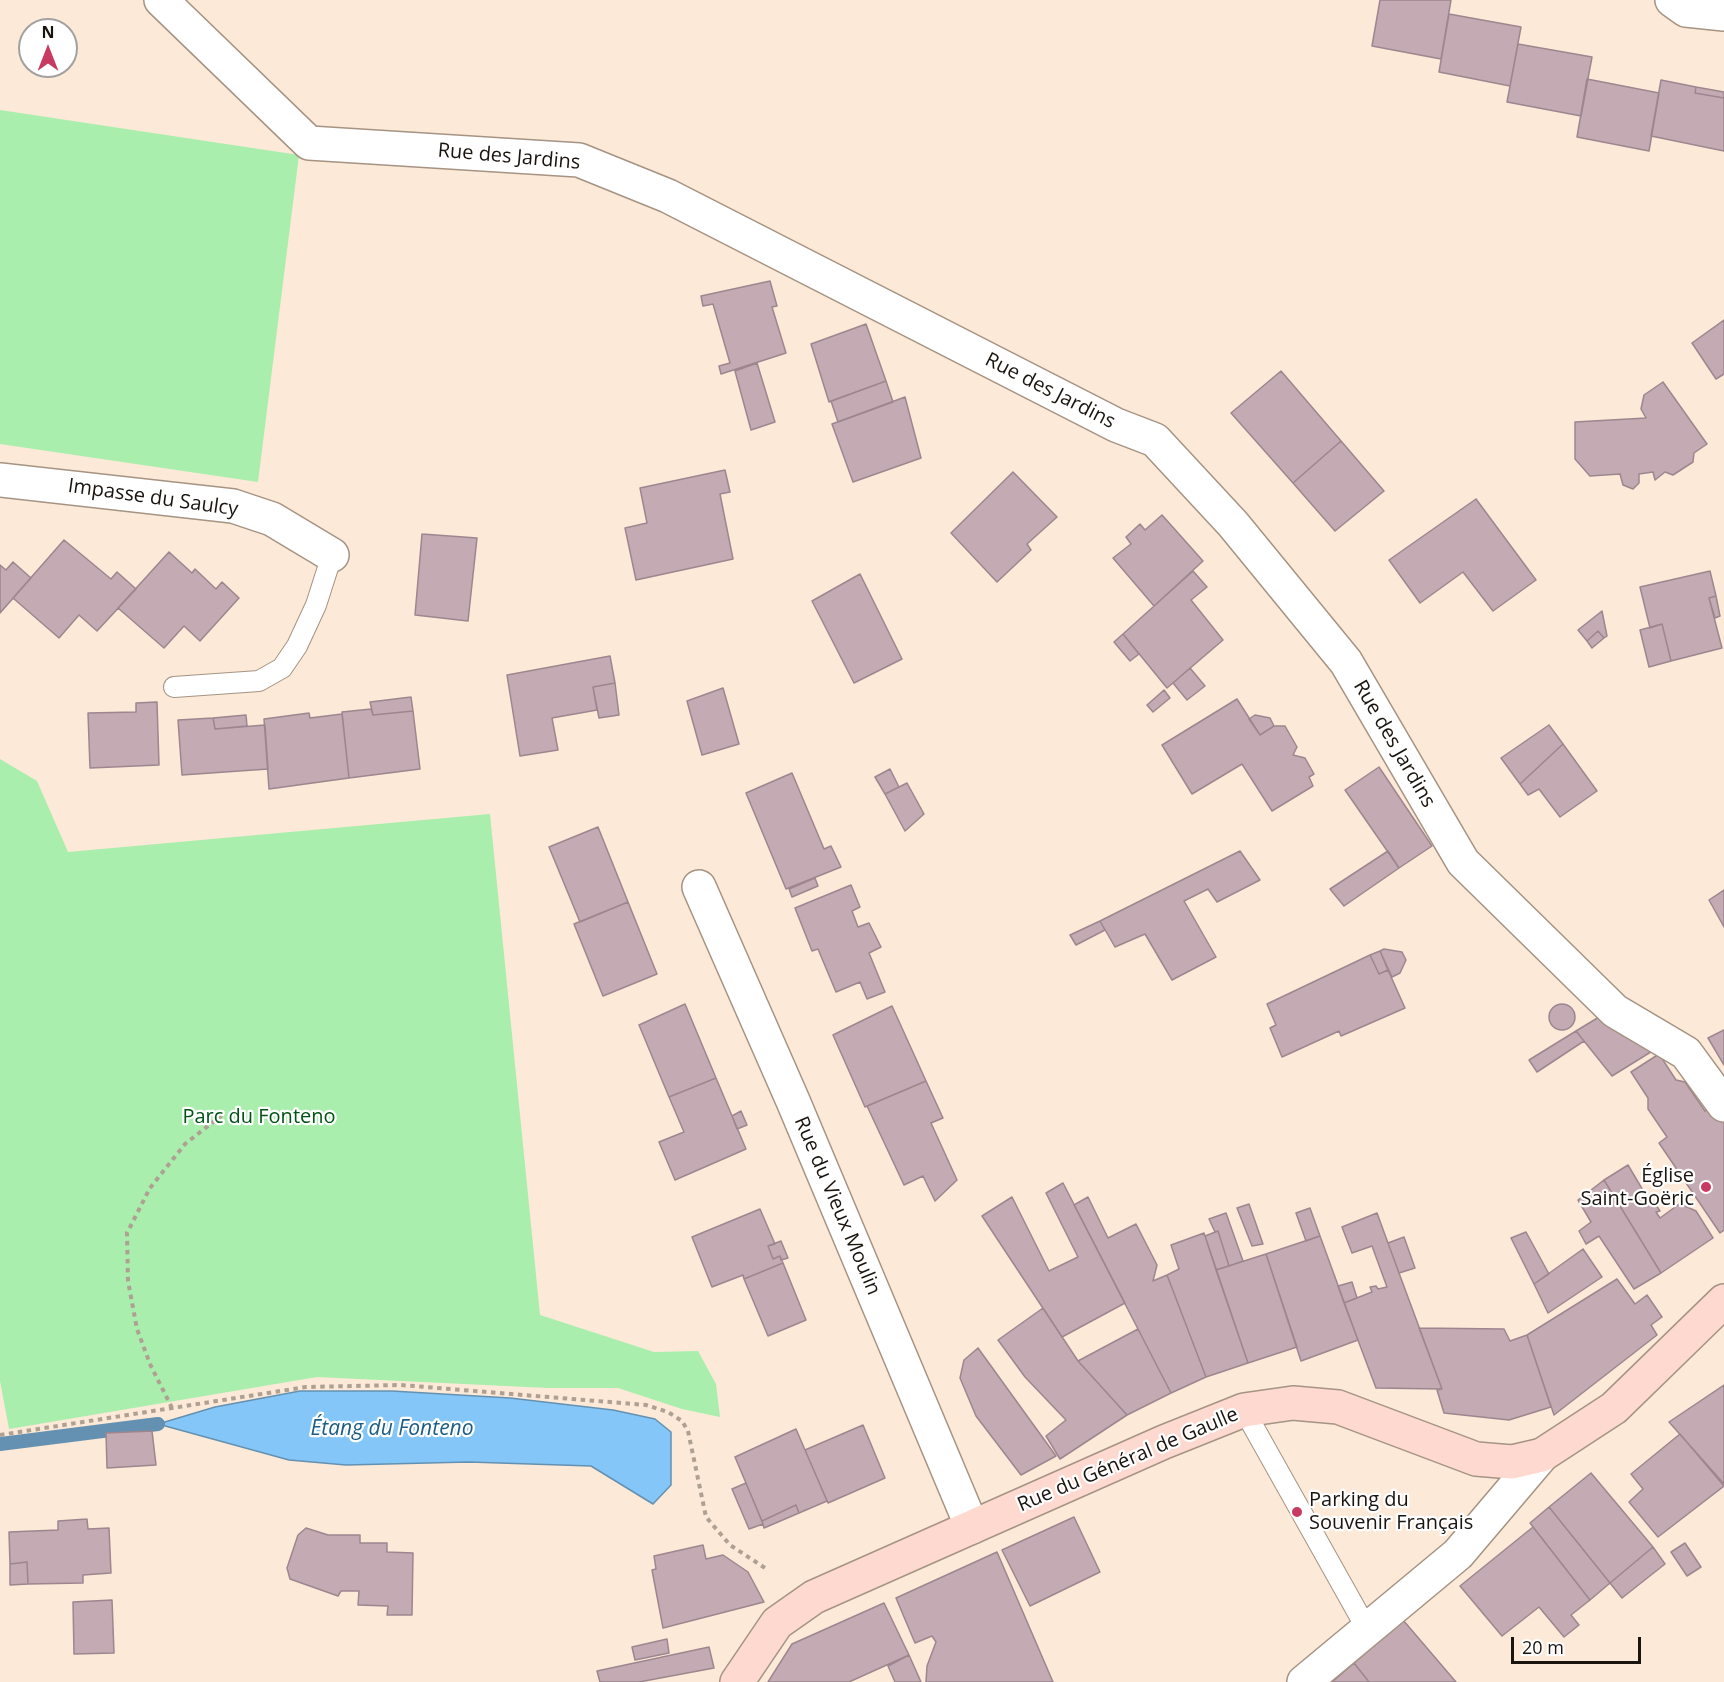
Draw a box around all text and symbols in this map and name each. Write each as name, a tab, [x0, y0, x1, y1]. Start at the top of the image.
north arrow	[18, 18, 78, 78]
text: N	[41, 21, 55, 43]
street label: Rue des Jardins	[437, 139, 581, 175]
street label: Rue des Jardins	[981, 348, 1119, 434]
street label: Impasse du Saulcy	[66, 474, 240, 522]
street label: Rue des Jardins	[1348, 676, 1440, 812]
park label: Parc du Fonteno	[182, 1105, 336, 1129]
street label: Rue du Vieux Moulin	[789, 1113, 885, 1299]
place label: Église Saint-Goëric	[1580, 1164, 1694, 1211]
marker: Église Saint-Goëric	[1699, 1180, 1713, 1194]
street label: Rue du Général de Gaulle	[1014, 1403, 1242, 1517]
water label: Étang du Fonteno	[310, 1416, 474, 1442]
place label: Parking du Souvenir Français	[1309, 1488, 1473, 1535]
marker: Parking du Souvenir Français	[1290, 1505, 1304, 1519]
scale bar	[1514, 1625, 1644, 1663]
text: 20 m	[1522, 1635, 1564, 1659]

